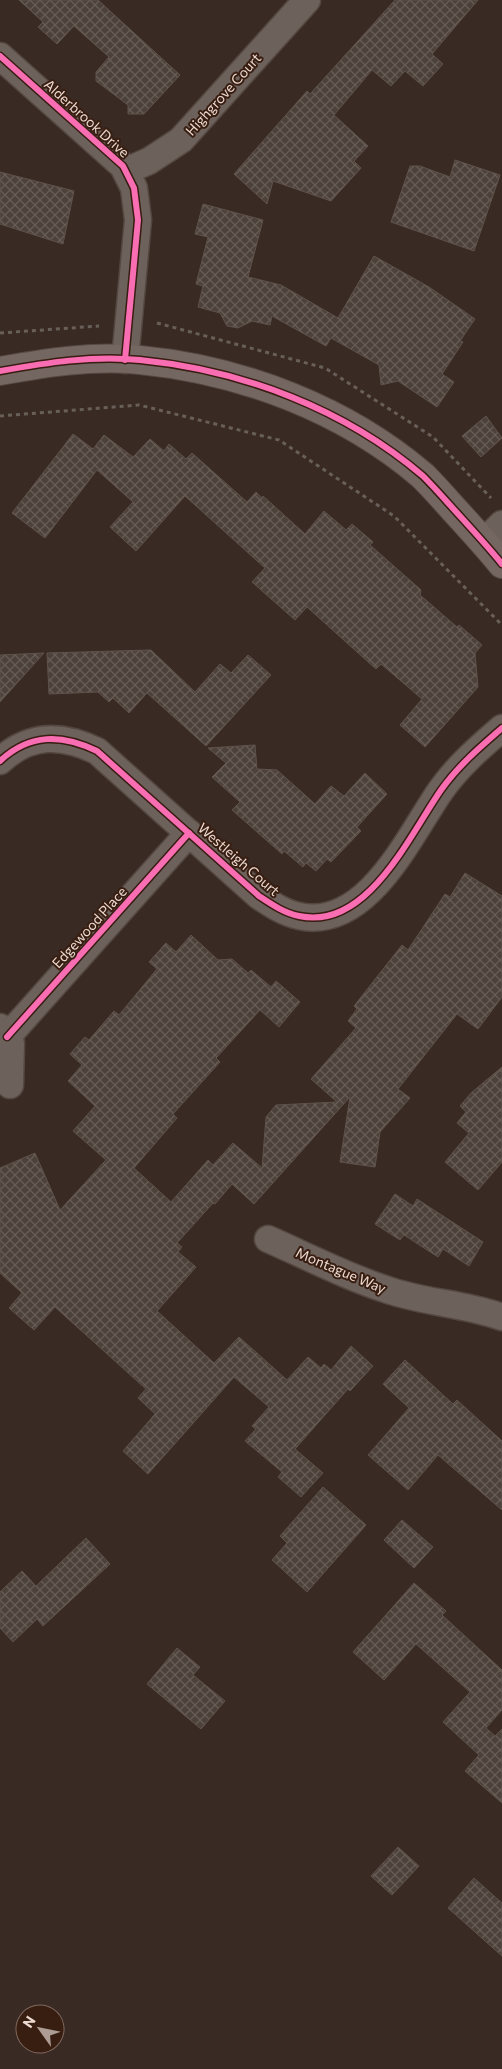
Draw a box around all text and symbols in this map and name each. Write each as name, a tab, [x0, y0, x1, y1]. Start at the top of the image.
street label: Highgrove Court	[182, 49, 265, 139]
street label: Alderbrook Drive	[41, 75, 133, 161]
street label: Westleigh Court	[195, 819, 284, 899]
street label: Edgewood Place	[48, 883, 130, 971]
street label: Montague Way	[293, 1243, 389, 1297]
north arrow	[15, 2004, 65, 2054]
text: N	[19, 2013, 39, 2031]

